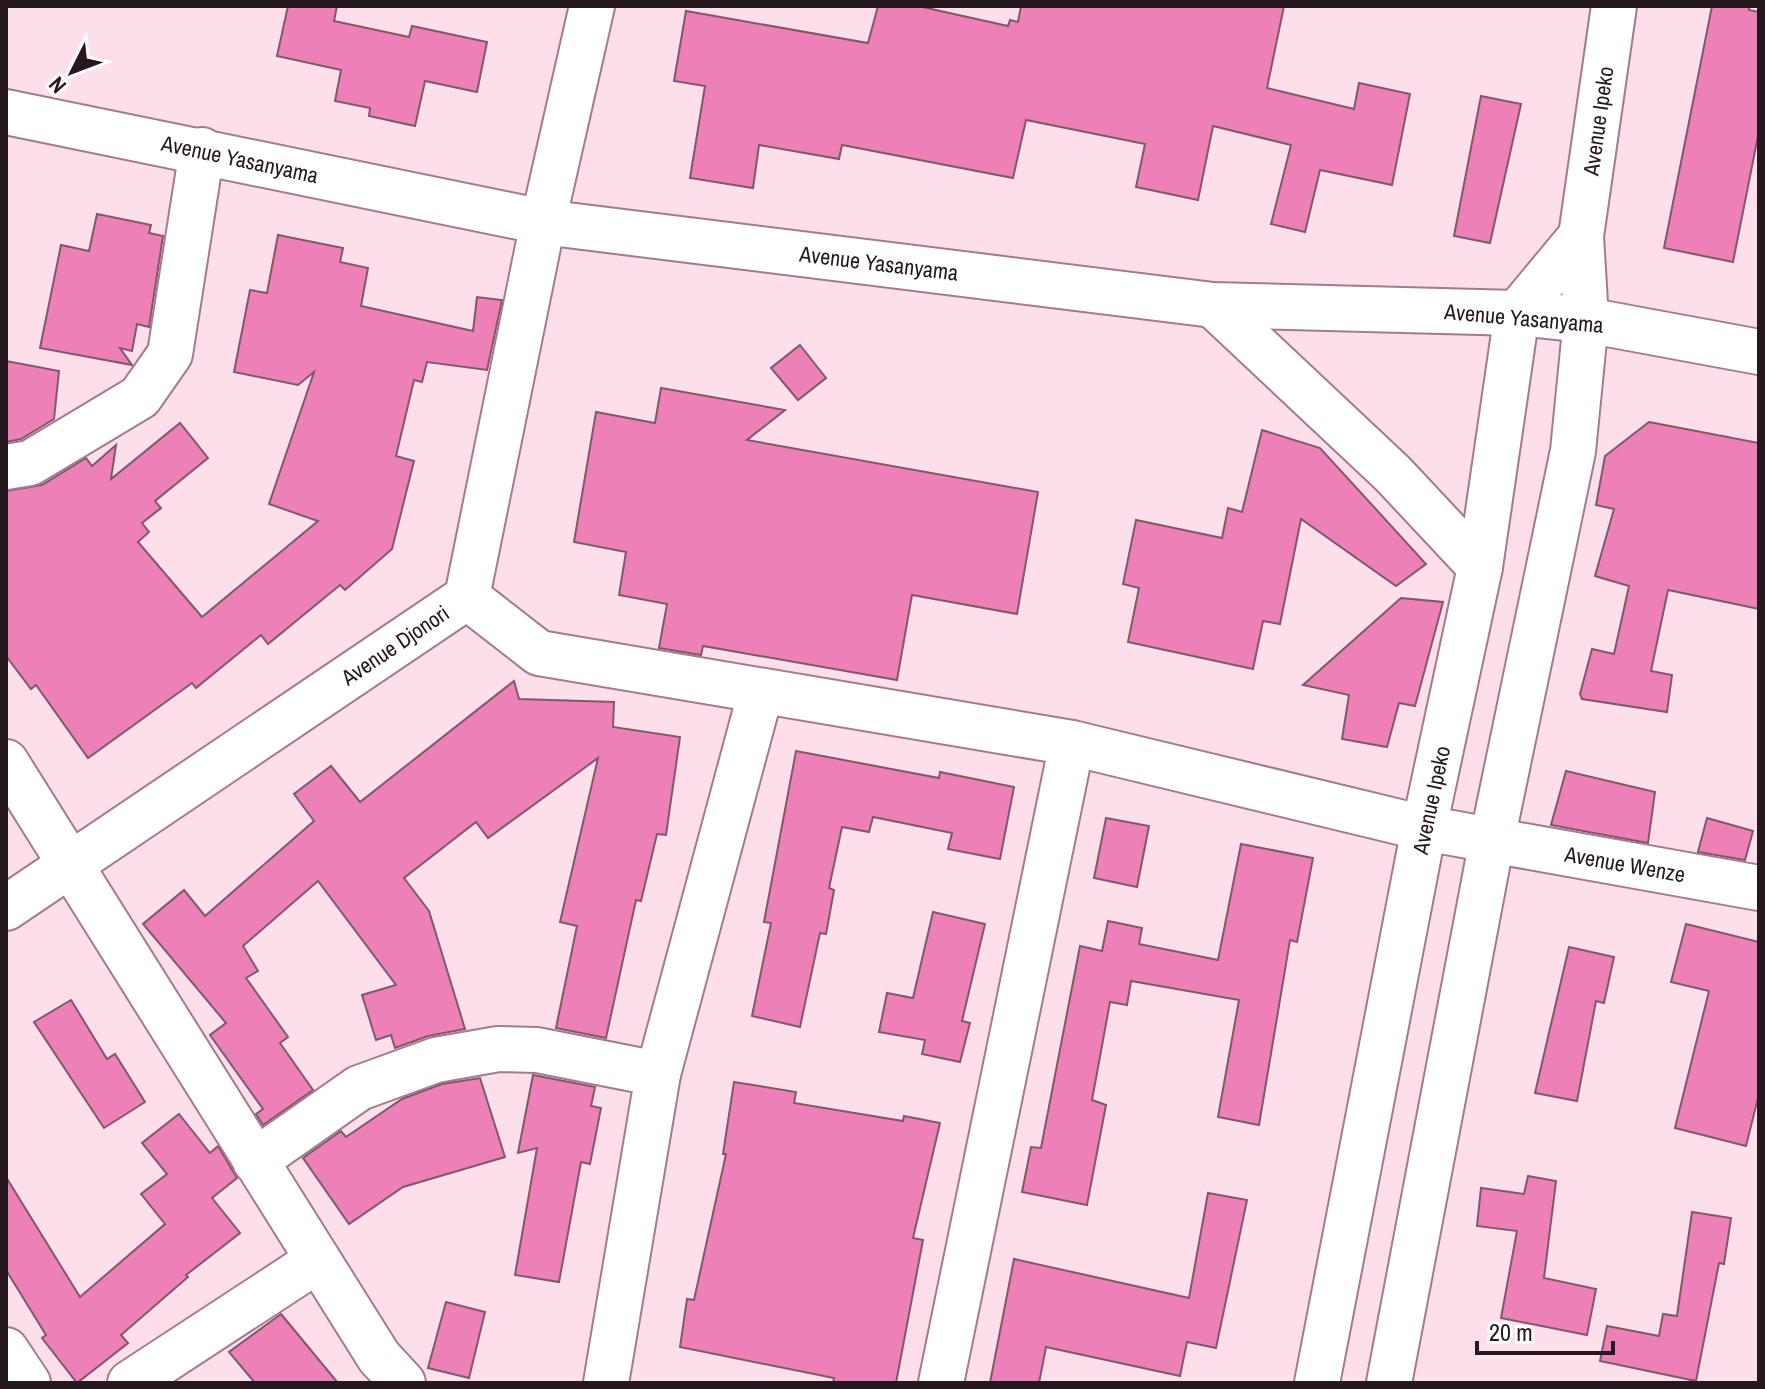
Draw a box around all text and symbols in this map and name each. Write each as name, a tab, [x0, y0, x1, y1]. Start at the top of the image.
north arrow	[32, 32, 112, 112]
street label: Avenue Ipeko	[1575, 64, 1621, 179]
text: N	[42, 71, 73, 100]
street label: Avenue Yasanyama	[158, 128, 321, 190]
street label: Avenue Yasanyama	[797, 238, 960, 288]
street label: Avenue Yasanyama	[1442, 296, 1605, 340]
street label: Avenue Djonori	[334, 598, 455, 693]
street label: Avenue Ipeko	[1405, 743, 1457, 858]
street label: Avenue Wenze	[1561, 838, 1688, 889]
scale bar	[1477, 1305, 1613, 1355]
text: 20 m	[1489, 1316, 1533, 1348]

